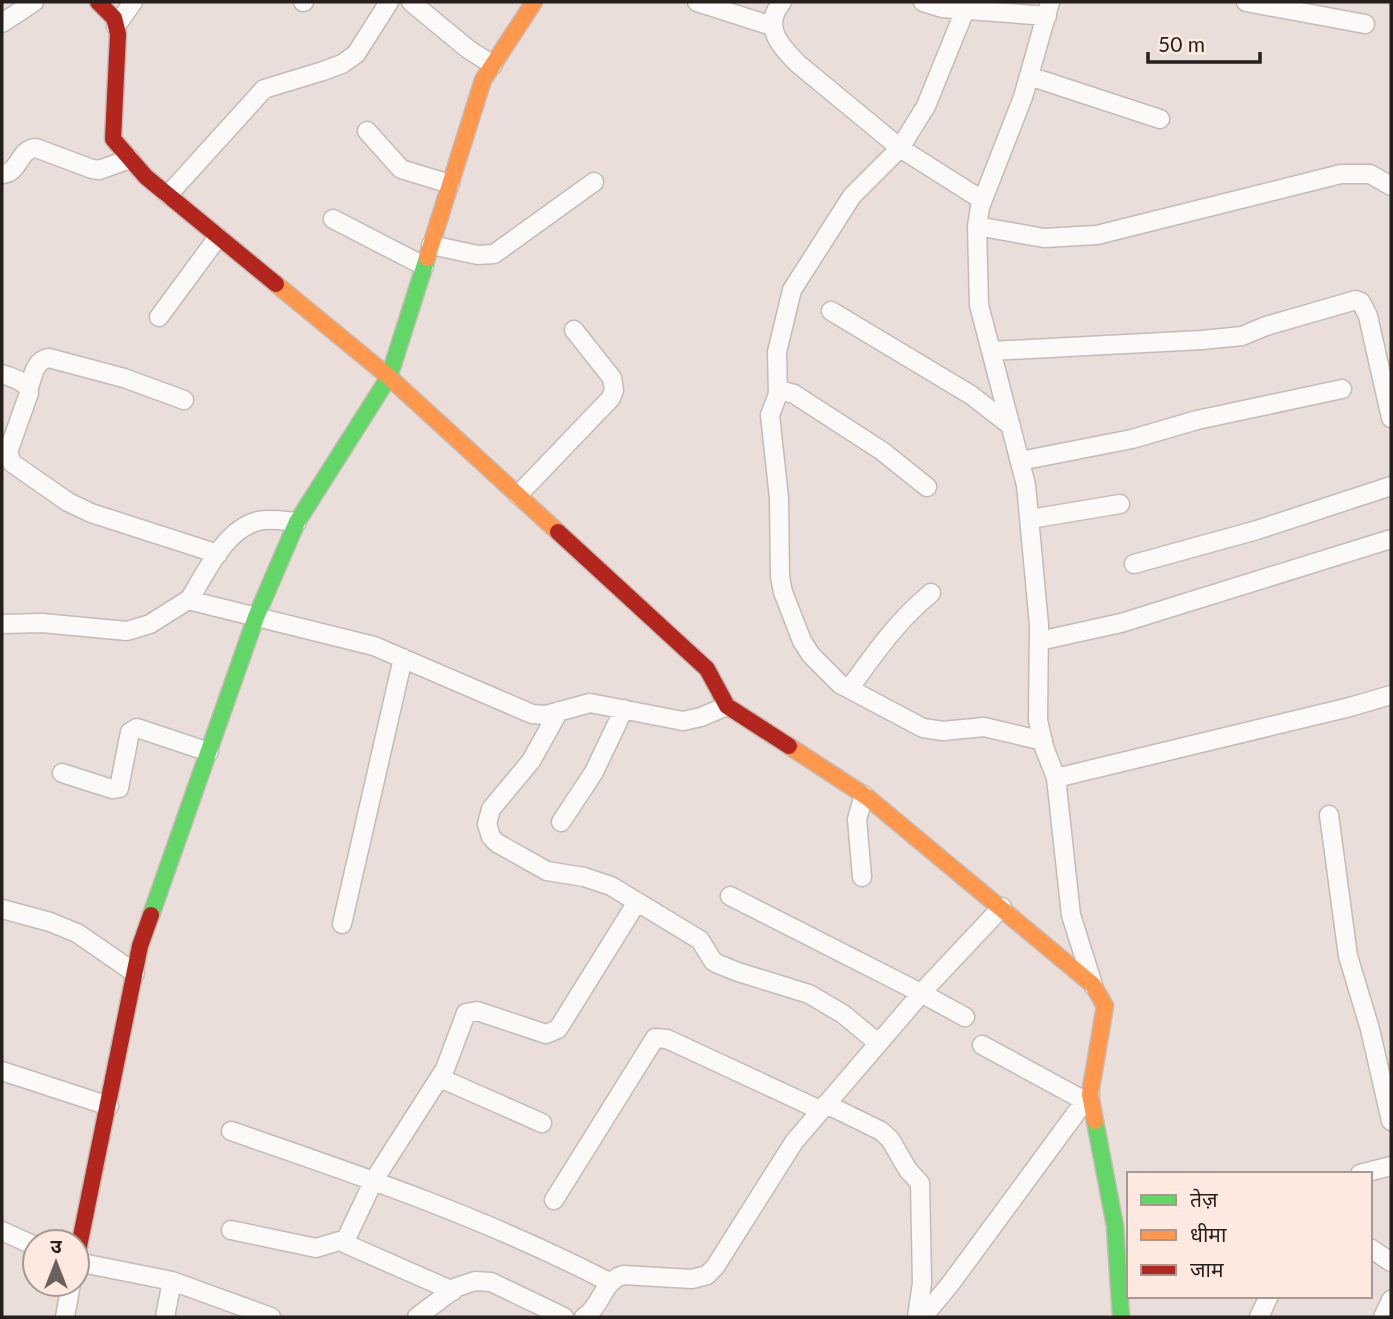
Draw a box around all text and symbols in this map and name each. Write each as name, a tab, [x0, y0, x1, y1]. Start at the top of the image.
scale bar	[1148, 21, 1260, 65]
text: 50 m	[1158, 31, 1205, 56]
legend	[1127, 1172, 1372, 1298]
text: तेज़	[1190, 1186, 1218, 1211]
text: धीमा	[1190, 1221, 1227, 1246]
north arrow	[21, 1228, 91, 1298]
text: उ	[50, 1234, 62, 1257]
text: जाम	[1190, 1256, 1224, 1281]

